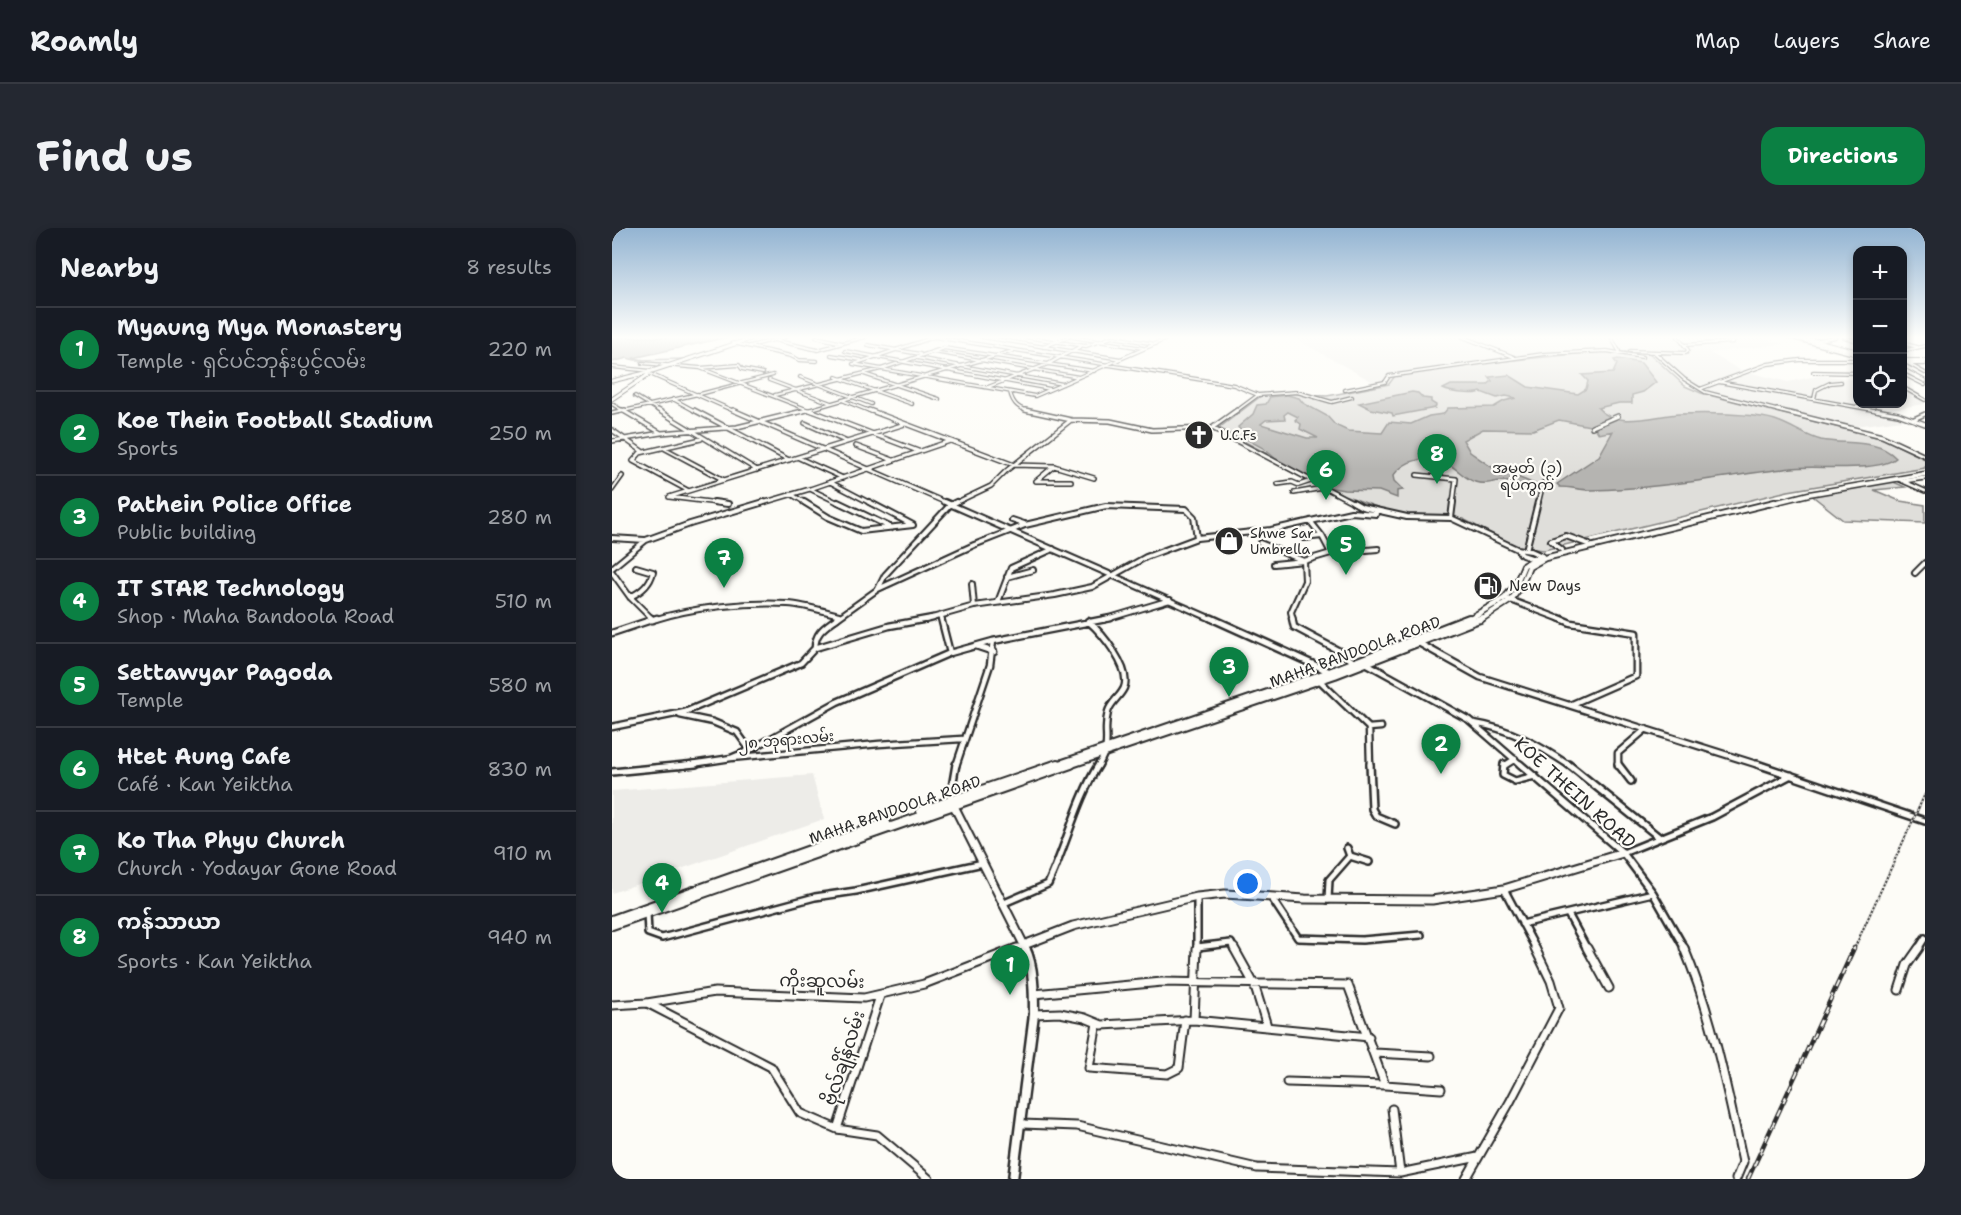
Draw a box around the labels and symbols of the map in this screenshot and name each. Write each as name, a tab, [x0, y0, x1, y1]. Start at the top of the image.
church icon: U.C.Fs	[1183, 419, 1215, 451]
place label: U.C.Fs	[1220, 426, 1257, 444]
pin: 8	[1418, 434, 1456, 484]
pin: 6	[1306, 450, 1346, 500]
district label: အမှတ် (၃) ရပ်ကွက်	[1492, 458, 1562, 497]
place label: Shwe Sar Umbrella	[1250, 524, 1314, 558]
shop icon: Shwe Sar Umbrella	[1213, 525, 1245, 557]
pin: 5	[1326, 526, 1366, 575]
pin: 7	[704, 538, 744, 588]
fuel station icon: New Days	[1472, 570, 1504, 602]
place label: New Days	[1509, 576, 1581, 596]
street label: MAHA BANDOOLA ROAD	[1267, 612, 1443, 692]
pin: 3	[1210, 648, 1248, 697]
pin: 2	[1422, 724, 1460, 774]
street label: ၂၈ ဘုရားလမ်း	[737, 726, 835, 756]
street label: KOE THEIN ROAD	[1509, 732, 1641, 854]
street label: MAHA BANDOOLA ROAD	[806, 771, 984, 849]
pin: 4	[643, 864, 682, 913]
your location	[1233, 869, 1262, 898]
pin: 1	[990, 946, 1030, 995]
street label: ကိုးဆူလမ်း	[779, 966, 865, 997]
street label: ဗိုလ်ချိန်လမ်း	[816, 1007, 873, 1109]

